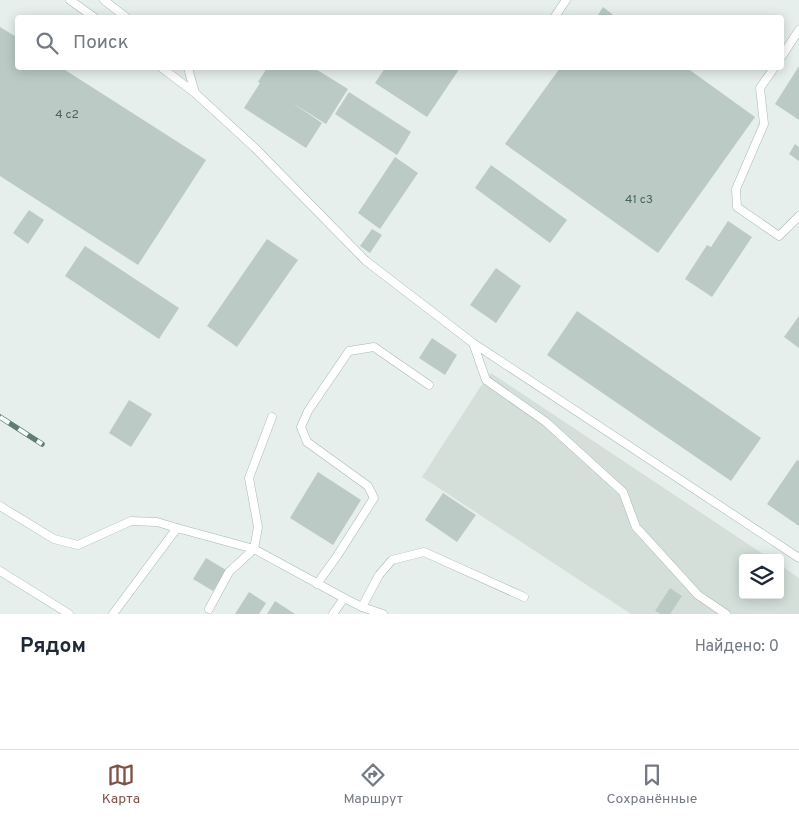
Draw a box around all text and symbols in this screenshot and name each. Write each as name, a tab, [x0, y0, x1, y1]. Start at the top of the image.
search box	[15, 15, 784, 70]
icon: search	[33, 29, 61, 57]
text: Поиск	[73, 31, 129, 55]
house number: 4 с2	[55, 107, 79, 123]
house number: 41 с3	[625, 192, 653, 208]
map controls	[739, 554, 784, 599]
button: layers	[739, 554, 784, 599]
text: Рядом	[20, 633, 86, 660]
text: Найдено: 0	[695, 637, 779, 657]
tab: Карта	[102, 761, 140, 808]
tab: Маршрут	[343, 761, 403, 808]
tab: Сохранённые	[606, 761, 697, 808]

